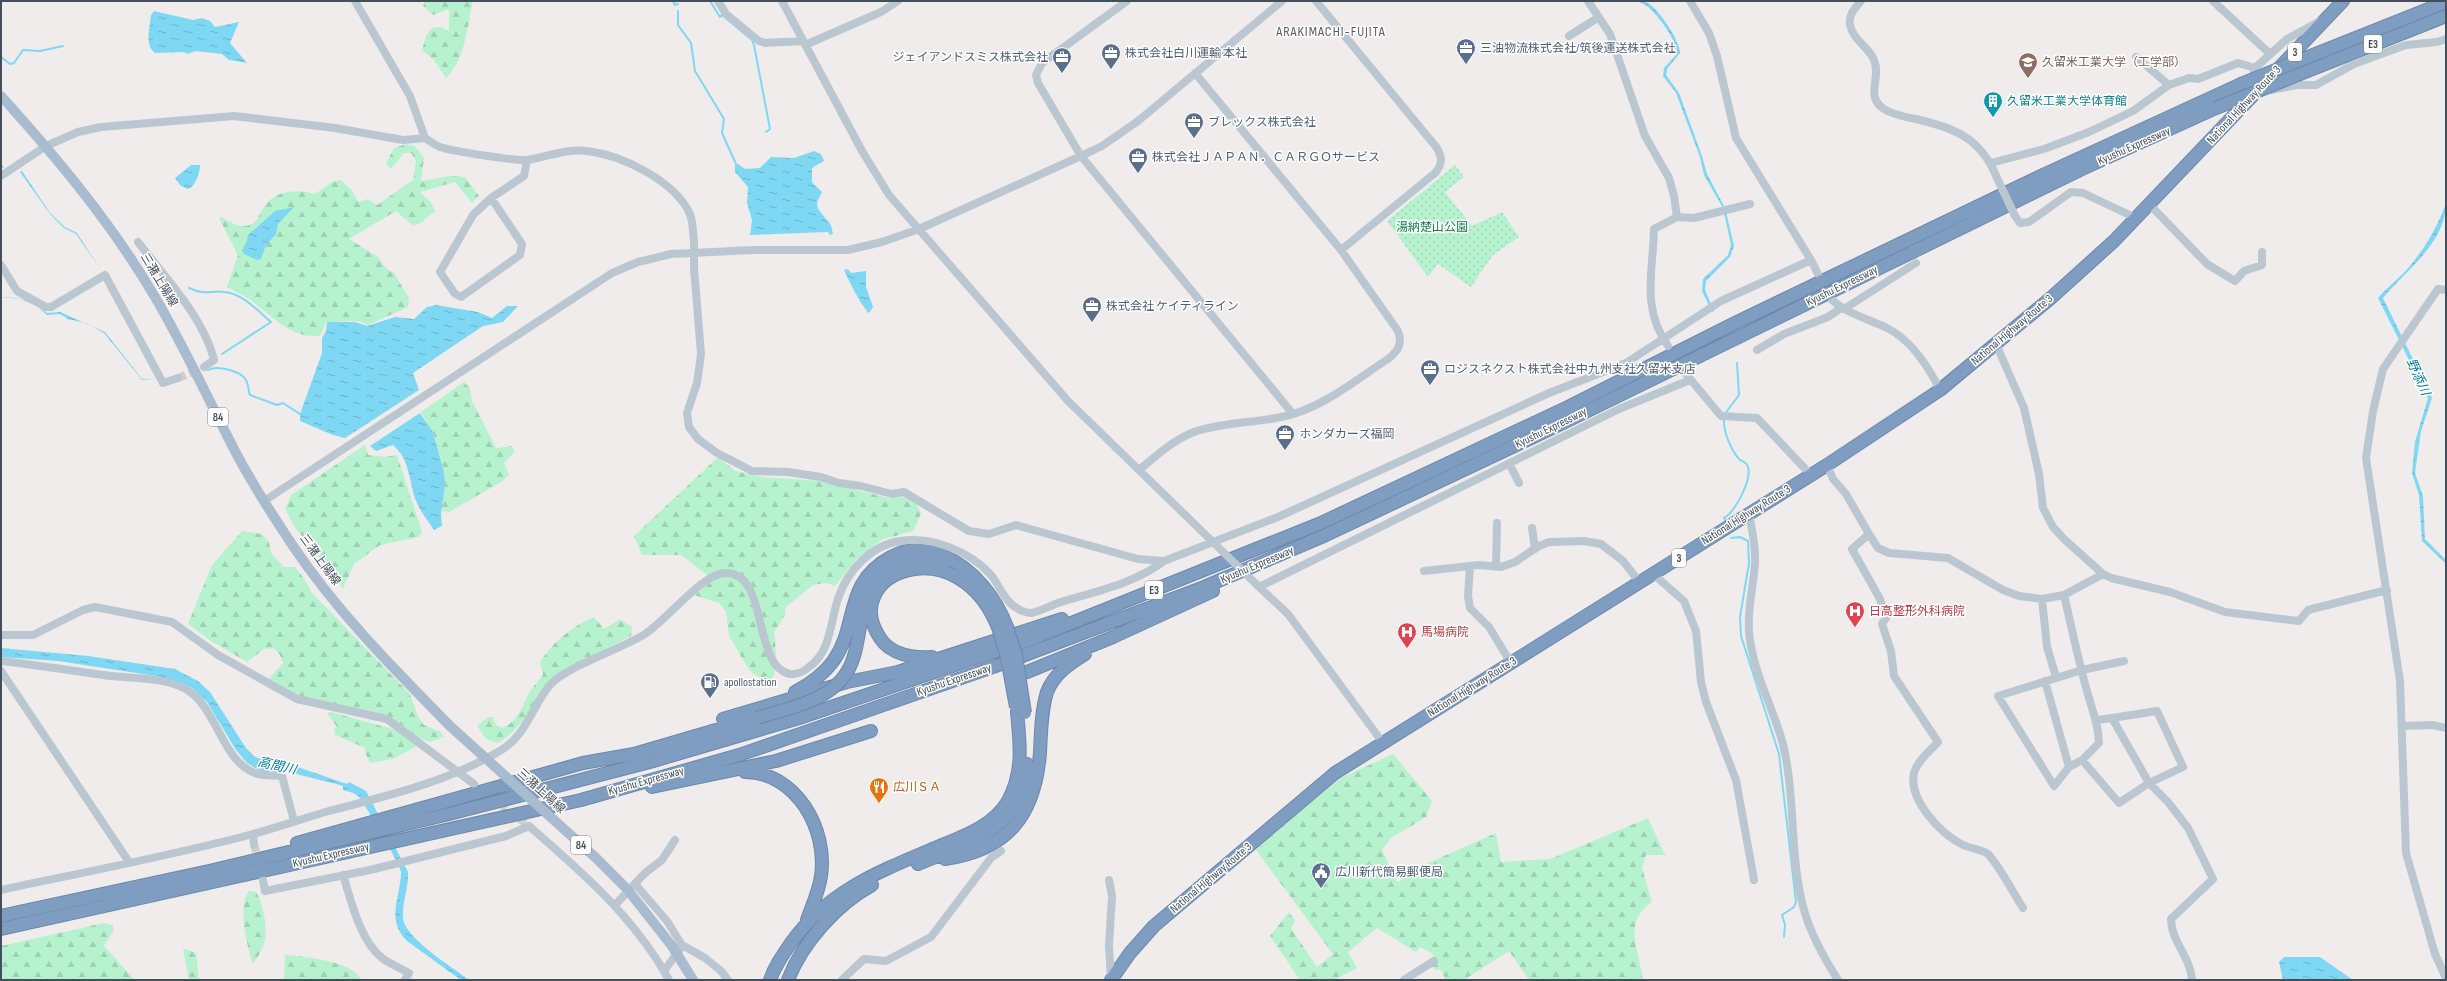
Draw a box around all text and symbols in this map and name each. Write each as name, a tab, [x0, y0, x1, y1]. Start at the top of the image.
district label: ARAKIMACHI-FUJITA	[1275, 23, 1386, 40]
road number: E3	[2364, 35, 2382, 53]
office icon: 三油物流株式会社/筑後運送株式会社	[1455, 37, 1477, 65]
place label: 三油物流株式会社/筑後運送株式会社	[1480, 41, 1676, 56]
office icon: 株式会社白川運輸 本社	[1100, 42, 1122, 70]
road number: 3	[2288, 43, 2302, 61]
office icon: ジェイアンドスミス株式会社	[1051, 46, 1073, 74]
place label: 株式会社白川運輸 本社	[1125, 46, 1247, 61]
place label: ジェイアンドスミス株式会社	[892, 50, 1048, 65]
school or university icon: 久留米工業大学（工学部）	[2017, 51, 2039, 79]
place label: 久留米工業大学（工学部）	[2042, 55, 2186, 70]
street label: National Highway Route 3	[2204, 63, 2284, 147]
building icon: 久留米工業大学体育館	[1982, 90, 2004, 118]
place label: 久留米工業大学体育館	[2007, 94, 2127, 109]
office icon: ブレックス株式会社	[1183, 111, 1205, 139]
place label: ブレックス株式会社	[1208, 115, 1316, 130]
street label: Kyushu Expressway	[2095, 123, 2173, 169]
office icon: 株式会社ＪＡＰＡＮ．ＣＡＲＧＯサービス	[1127, 146, 1149, 174]
place label: 株式会社ＪＡＰＡＮ．ＣＡＲＧＯサービス	[1152, 150, 1380, 165]
park label: 湯納楚山公園	[1396, 220, 1468, 235]
street label: 三潴上陽線	[137, 250, 181, 310]
street label: Kyushu Expressway	[1804, 262, 1881, 310]
street label: National Highway Route 3	[1968, 291, 2056, 369]
office icon: 株式会社 ケイティライン	[1081, 295, 1103, 323]
place label: 株式会社 ケイティライン	[1106, 299, 1239, 314]
water label: 野添川	[2403, 356, 2434, 400]
office icon: ロジスネクスト株式会社中九州支社久留米支店	[1419, 358, 1441, 386]
place label: ロジスネクスト株式会社中九州支社久留米支店	[1444, 362, 1696, 377]
street label: Kyushu Expressway	[1513, 404, 1590, 452]
road number: 84	[208, 408, 228, 426]
office icon: ホンダカーズ福岡	[1274, 423, 1296, 451]
place label: ホンダカーズ福岡	[1299, 427, 1394, 442]
street label: National Highway Route 3	[1699, 482, 1793, 548]
street label: 三潴上陽線	[296, 531, 344, 589]
street label: Kyushu Expressway	[1218, 543, 1296, 587]
road number: 3	[1672, 549, 1686, 567]
road number: E3	[1145, 581, 1163, 599]
hospital icon: 日高整形外科病院	[1844, 600, 1866, 628]
place label: 日高整形外科病院	[1869, 604, 1965, 619]
hospital icon: 馬場病院	[1396, 621, 1418, 649]
place label: 馬場病院	[1421, 625, 1469, 640]
street label: National Highway Route 3	[1425, 654, 1519, 720]
street label: Kyushu Expressway	[915, 660, 994, 700]
fuel station icon: apollostation	[699, 671, 721, 699]
place label: apollostation	[724, 675, 777, 690]
water label: 高間川	[256, 754, 300, 779]
street label: Kyushu Expressway	[607, 763, 686, 799]
street label: 三潴上陽線	[514, 765, 568, 817]
restaurant icon: 広川ＳＡ	[868, 776, 890, 804]
place label: 広川ＳＡ	[893, 780, 941, 795]
road number: 84	[571, 836, 591, 854]
street label: Kyushu Expressway	[291, 839, 371, 871]
street label: National Highway Route 3	[1167, 839, 1255, 917]
public building icon: 広川新代簡易郵便局	[1310, 861, 1332, 889]
place label: 広川新代簡易郵便局	[1335, 865, 1443, 880]

